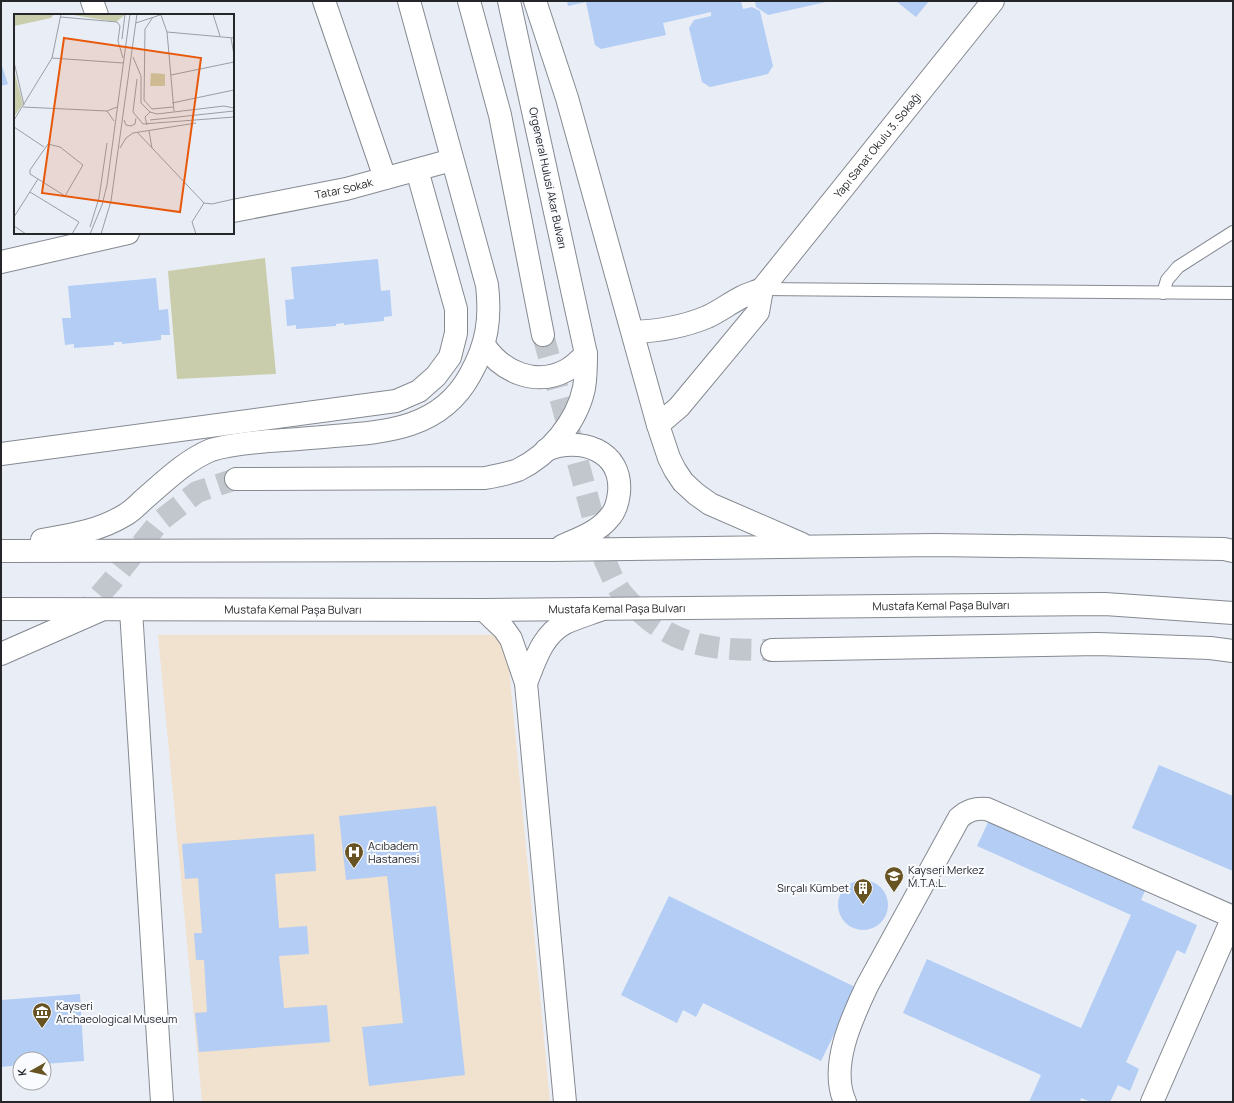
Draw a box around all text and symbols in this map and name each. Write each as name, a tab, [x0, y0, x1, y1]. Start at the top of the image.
inset map	[14, 14, 234, 234]
street label: Yapı Sanat Okulu 3. Sokağı	[830, 89, 924, 201]
street label: Orgeneral Hulusi Akar Bulvarı	[526, 106, 571, 250]
street label: Tatar Sokak	[313, 174, 375, 202]
street label: Mustafa Kemal Paşa Bulvarı	[872, 597, 1010, 613]
street label: Mustafa Kemal Paşa Bulvarı	[548, 600, 686, 616]
street label: Mustafa Kemal Paşa Bulvarı	[224, 601, 362, 617]
place label: Acıbadem Hastanesi	[368, 838, 419, 866]
hospital icon: Acıbadem Hastanesi	[343, 841, 365, 869]
place label: Kayseri Merkez M.T.A.L.	[908, 862, 984, 890]
school or university icon: Kayseri Merkez M.T.A.L.	[883, 865, 905, 893]
building icon: Sırçalı Kümbet	[852, 877, 874, 905]
place label: Sırçalı Kümbet	[777, 880, 849, 895]
place label: Kayseri Archaeological Museum	[56, 998, 177, 1026]
museum icon: Kayseri Archaeological Museum	[31, 1001, 53, 1029]
north arrow	[12, 1051, 52, 1091]
text: K	[14, 1067, 30, 1077]

